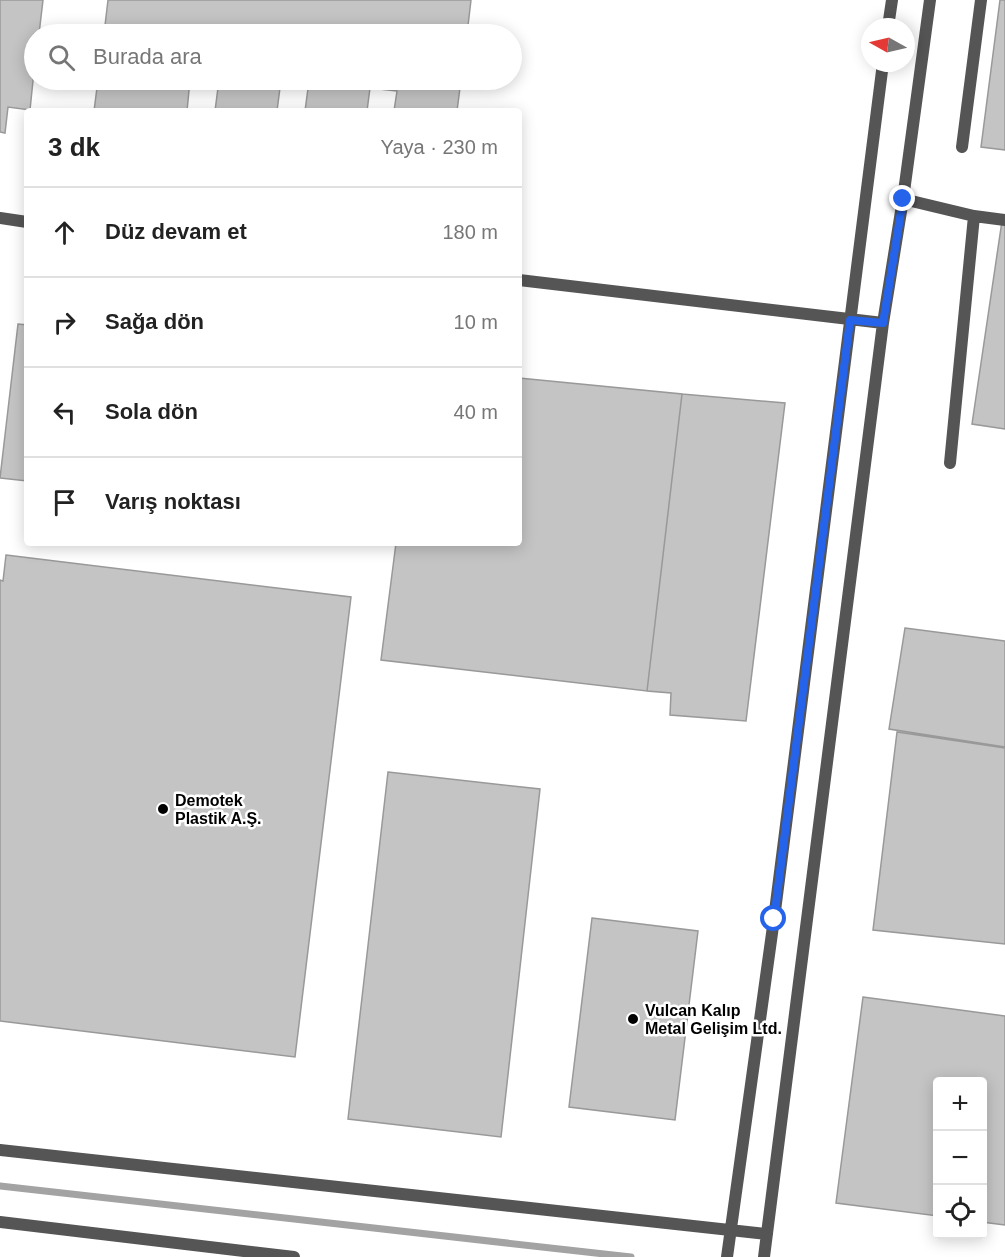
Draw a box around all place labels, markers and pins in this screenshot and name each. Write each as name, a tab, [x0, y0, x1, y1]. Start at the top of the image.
place label: Demotek Plastik A.Ş.	[175, 792, 262, 827]
marker: Demotek Plastik A.Ş.	[156, 802, 170, 816]
place label: Vulcan Kalıp Metal Gelişim Ltd.	[645, 1002, 782, 1037]
marker: Vulcan Kalıp Metal Gelişim Ltd.	[626, 1012, 640, 1026]

